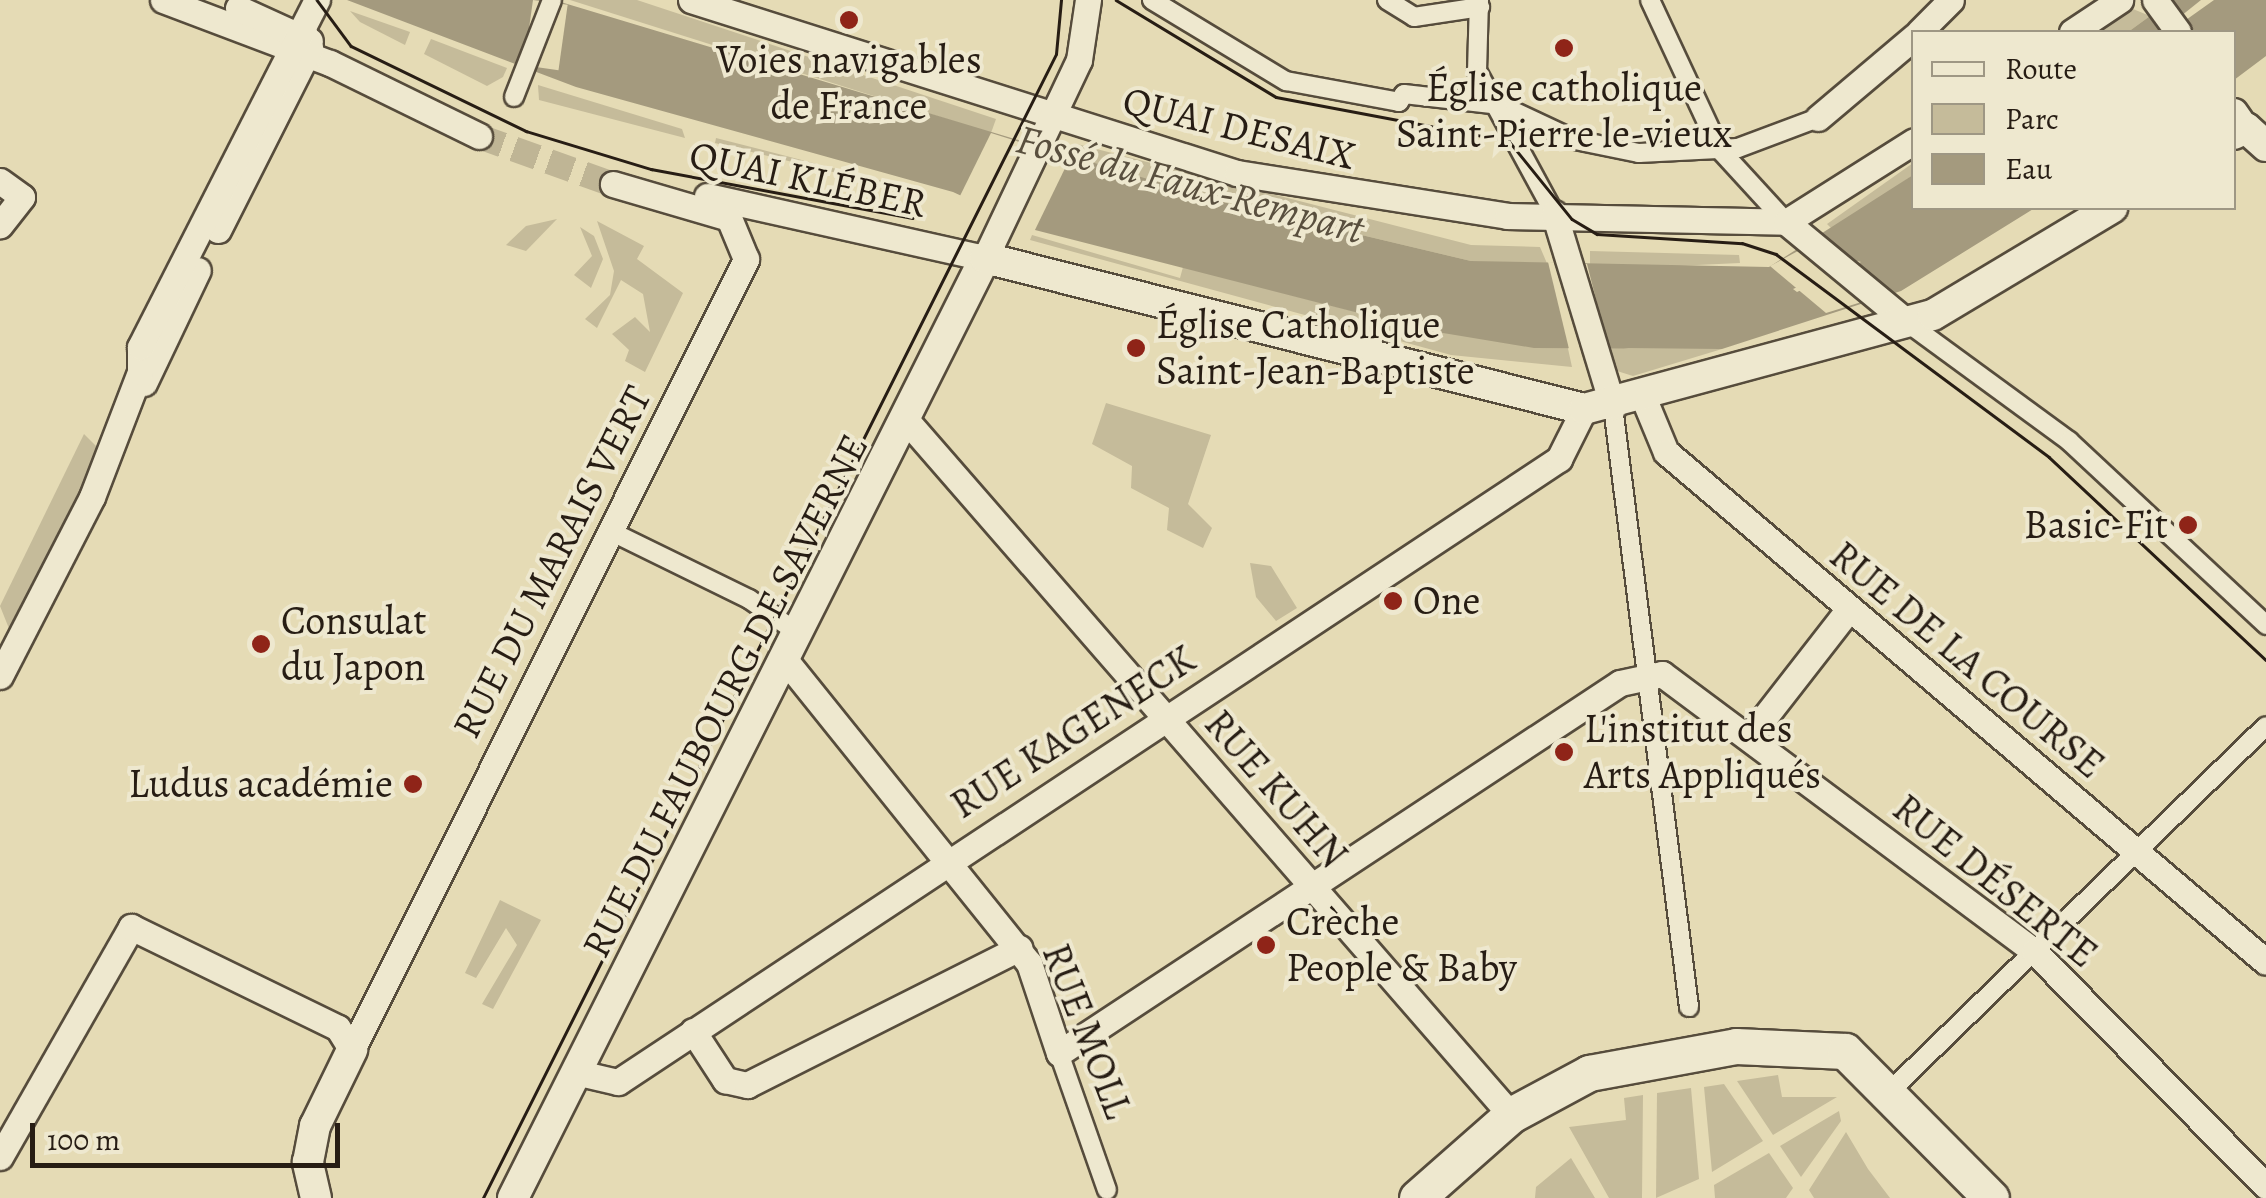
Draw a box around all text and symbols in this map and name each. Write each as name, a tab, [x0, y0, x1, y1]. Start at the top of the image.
marker: Voies navigables de France	[838, 9, 860, 31]
legend	[1911, 30, 2236, 210]
place label: Voies navigables de France	[716, 36, 982, 130]
marker: Église catholique Saint-Pierre le-vieux	[1553, 37, 1575, 59]
text: Route	[2005, 49, 2077, 89]
place label: Église catholique Saint-Pierre le-vieux	[1396, 64, 1732, 158]
street label: QUAI DESAIX	[1118, 76, 1360, 180]
text: Parc	[2005, 99, 2059, 139]
water label: Fossé du Faux-Rempart	[1011, 113, 1369, 255]
street label: QUAI KLÉBER	[685, 131, 931, 227]
text: Eau	[2005, 149, 2052, 189]
place label: Église Catholique Saint-Jean-Baptiste	[1156, 301, 1475, 395]
marker: Église Catholique Saint-Jean-Baptiste	[1125, 337, 1147, 359]
street label: RUE DU MARAIS VERT	[442, 378, 662, 746]
street label: RUE DU FAUBOURG DE SAVERNE	[572, 426, 878, 966]
place label: Basic-Fit	[2024, 501, 2168, 549]
marker: Basic-Fit	[2177, 514, 2199, 536]
street label: RUE DE LA COURSE	[1820, 531, 2114, 789]
place label: One	[1413, 577, 1481, 625]
marker: One	[1382, 590, 1404, 612]
place label: Consulat du Japon	[281, 597, 426, 691]
marker: Consulat du Japon	[250, 633, 272, 655]
street label: RUE KAGENECK	[942, 635, 1204, 829]
street label: RUE KUHN	[1194, 700, 1358, 878]
place label: L'institut des Arts Appliqués	[1584, 705, 1821, 799]
marker: L'institut des Arts Appliqués	[1553, 741, 1575, 763]
place label: Ludus académie	[128, 760, 393, 808]
marker: Ludus académie	[402, 773, 424, 795]
street label: RUE DÉSERTE	[1883, 784, 2107, 978]
place label: Crèche People & Baby	[1286, 898, 1517, 992]
marker: Crèche People & Baby	[1255, 934, 1277, 956]
street label: RUE MOLL	[1032, 937, 1142, 1125]
scale bar	[35, 1103, 345, 1165]
text: 100 m	[47, 1120, 120, 1160]

